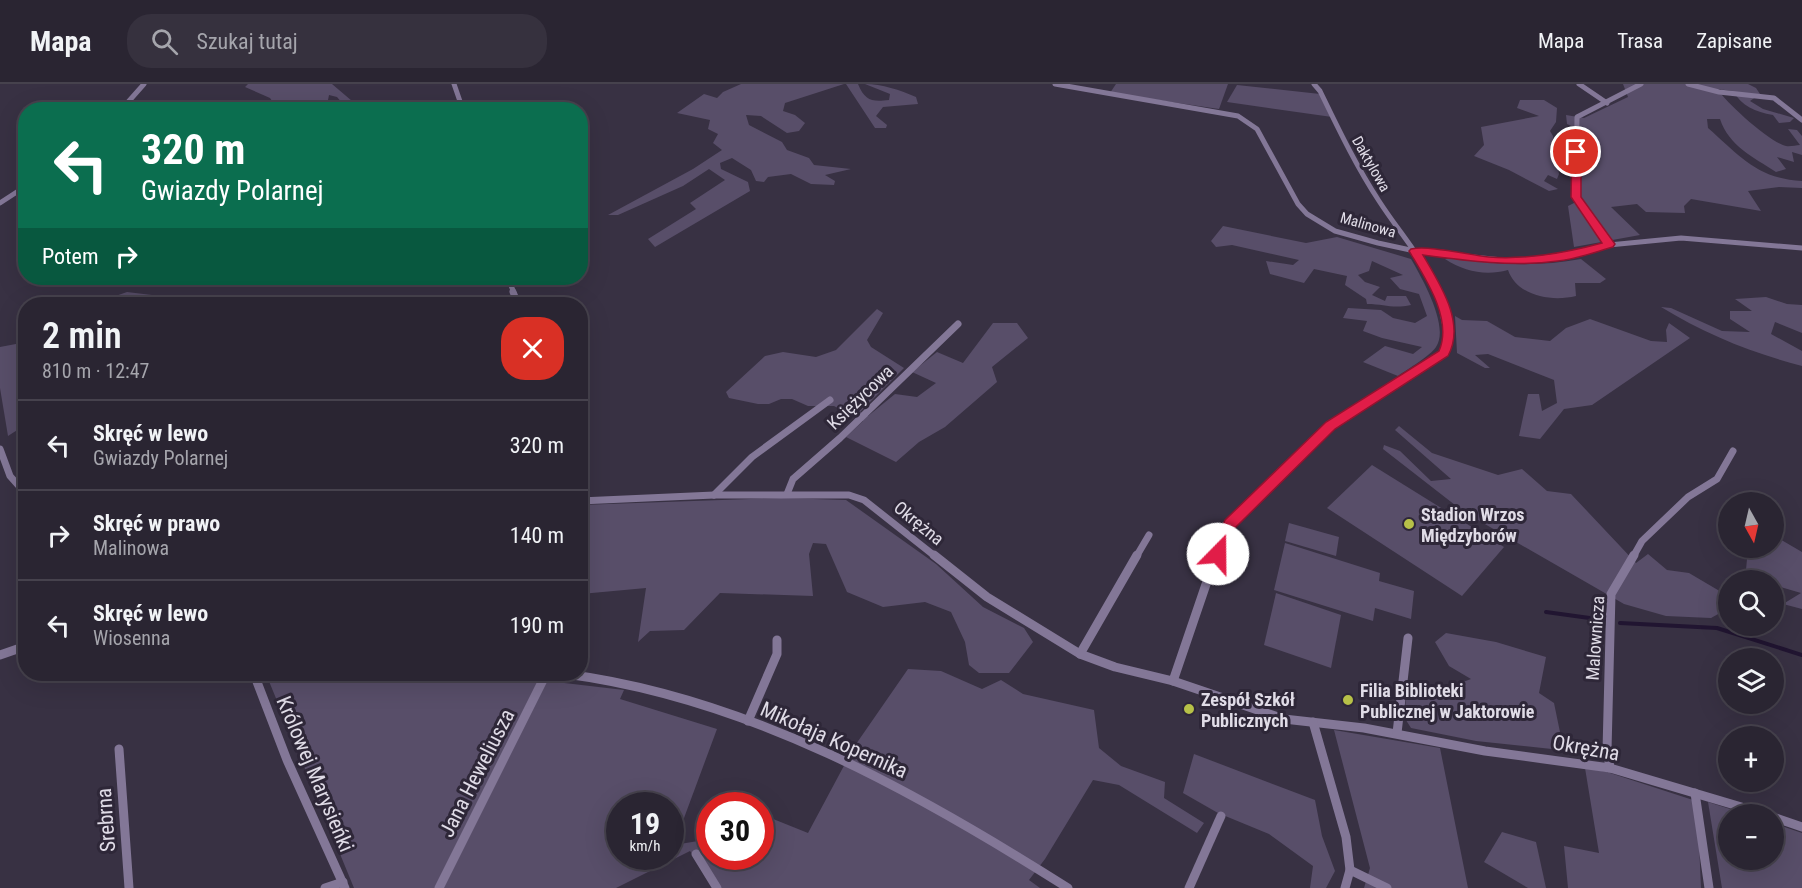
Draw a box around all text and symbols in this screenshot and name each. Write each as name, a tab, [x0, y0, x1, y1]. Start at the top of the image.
search box	[127, 14, 547, 68]
text: Mapa	[30, 25, 91, 58]
icon: search	[148, 25, 181, 58]
text: Szukaj tutaj	[196, 29, 298, 54]
text: Mapa	[1538, 29, 1584, 53]
text: Trasa	[1617, 29, 1663, 53]
text: Zapisane	[1696, 29, 1772, 53]
text: 320 m	[141, 125, 246, 174]
icon: left	[42, 126, 120, 204]
pin	[1550, 126, 1601, 177]
street label: Daktylowa	[1348, 133, 1394, 195]
icon: arrive	[1559, 135, 1592, 168]
text: Gwiazdy Polarnej	[141, 175, 324, 207]
street label: Malinowa	[1338, 208, 1398, 242]
icon: right	[110, 240, 143, 273]
text: Potem	[42, 244, 98, 269]
text: 2 min	[42, 315, 122, 357]
button: close	[501, 317, 564, 380]
text: 810 m · 12:47	[42, 359, 149, 383]
street label: Księżycowa	[823, 360, 897, 434]
text: Skręć w lewo	[93, 421, 208, 446]
icon: left	[42, 429, 75, 462]
text: 320 m	[510, 433, 564, 458]
text: Gwiazdy Polarnej	[93, 446, 228, 470]
north arrow	[1718, 492, 1784, 558]
map controls	[1718, 492, 1784, 870]
street label: Okrężna	[890, 497, 948, 549]
place label: Stadion Wrzos Międzyborów	[1421, 504, 1525, 546]
text: Skręć w prawo	[93, 511, 220, 536]
marker: Stadion Wrzos Międzyborów	[1402, 517, 1416, 531]
icon: right	[42, 519, 75, 552]
position arrow	[1186, 522, 1250, 586]
text: 140 m	[510, 523, 564, 548]
text: Malinowa	[93, 536, 169, 560]
button: search	[1718, 570, 1784, 636]
street label: Malownicza	[1582, 595, 1608, 681]
text: Skręć w lewo	[93, 601, 208, 626]
icon: left	[42, 609, 75, 642]
text: 190 m	[510, 613, 564, 638]
text: Wiosenna	[93, 626, 170, 650]
button: layers	[1718, 648, 1784, 714]
place label: Filia Biblioteki Publicznej w Jaktorowie	[1360, 680, 1535, 722]
place label: Zespół Szkół Publicznych	[1201, 689, 1295, 731]
street label: Królowej Marysieńki	[271, 693, 359, 855]
marker: Filia Biblioteki Publicznej w Jaktorowie	[1341, 693, 1355, 707]
street label: Mikołaja Kopernika	[757, 697, 911, 783]
marker: Zespół Szkół Publicznych	[1182, 702, 1196, 716]
street label: Jana Heweliusza	[434, 705, 520, 841]
button: +	[1718, 726, 1784, 792]
street label: Okrężna	[1551, 730, 1621, 766]
street label: Srebrna	[92, 787, 120, 853]
speed limit sign: 30	[696, 792, 774, 870]
button: −	[1718, 804, 1784, 870]
text: 19	[630, 806, 660, 841]
text: km/h	[630, 837, 660, 855]

